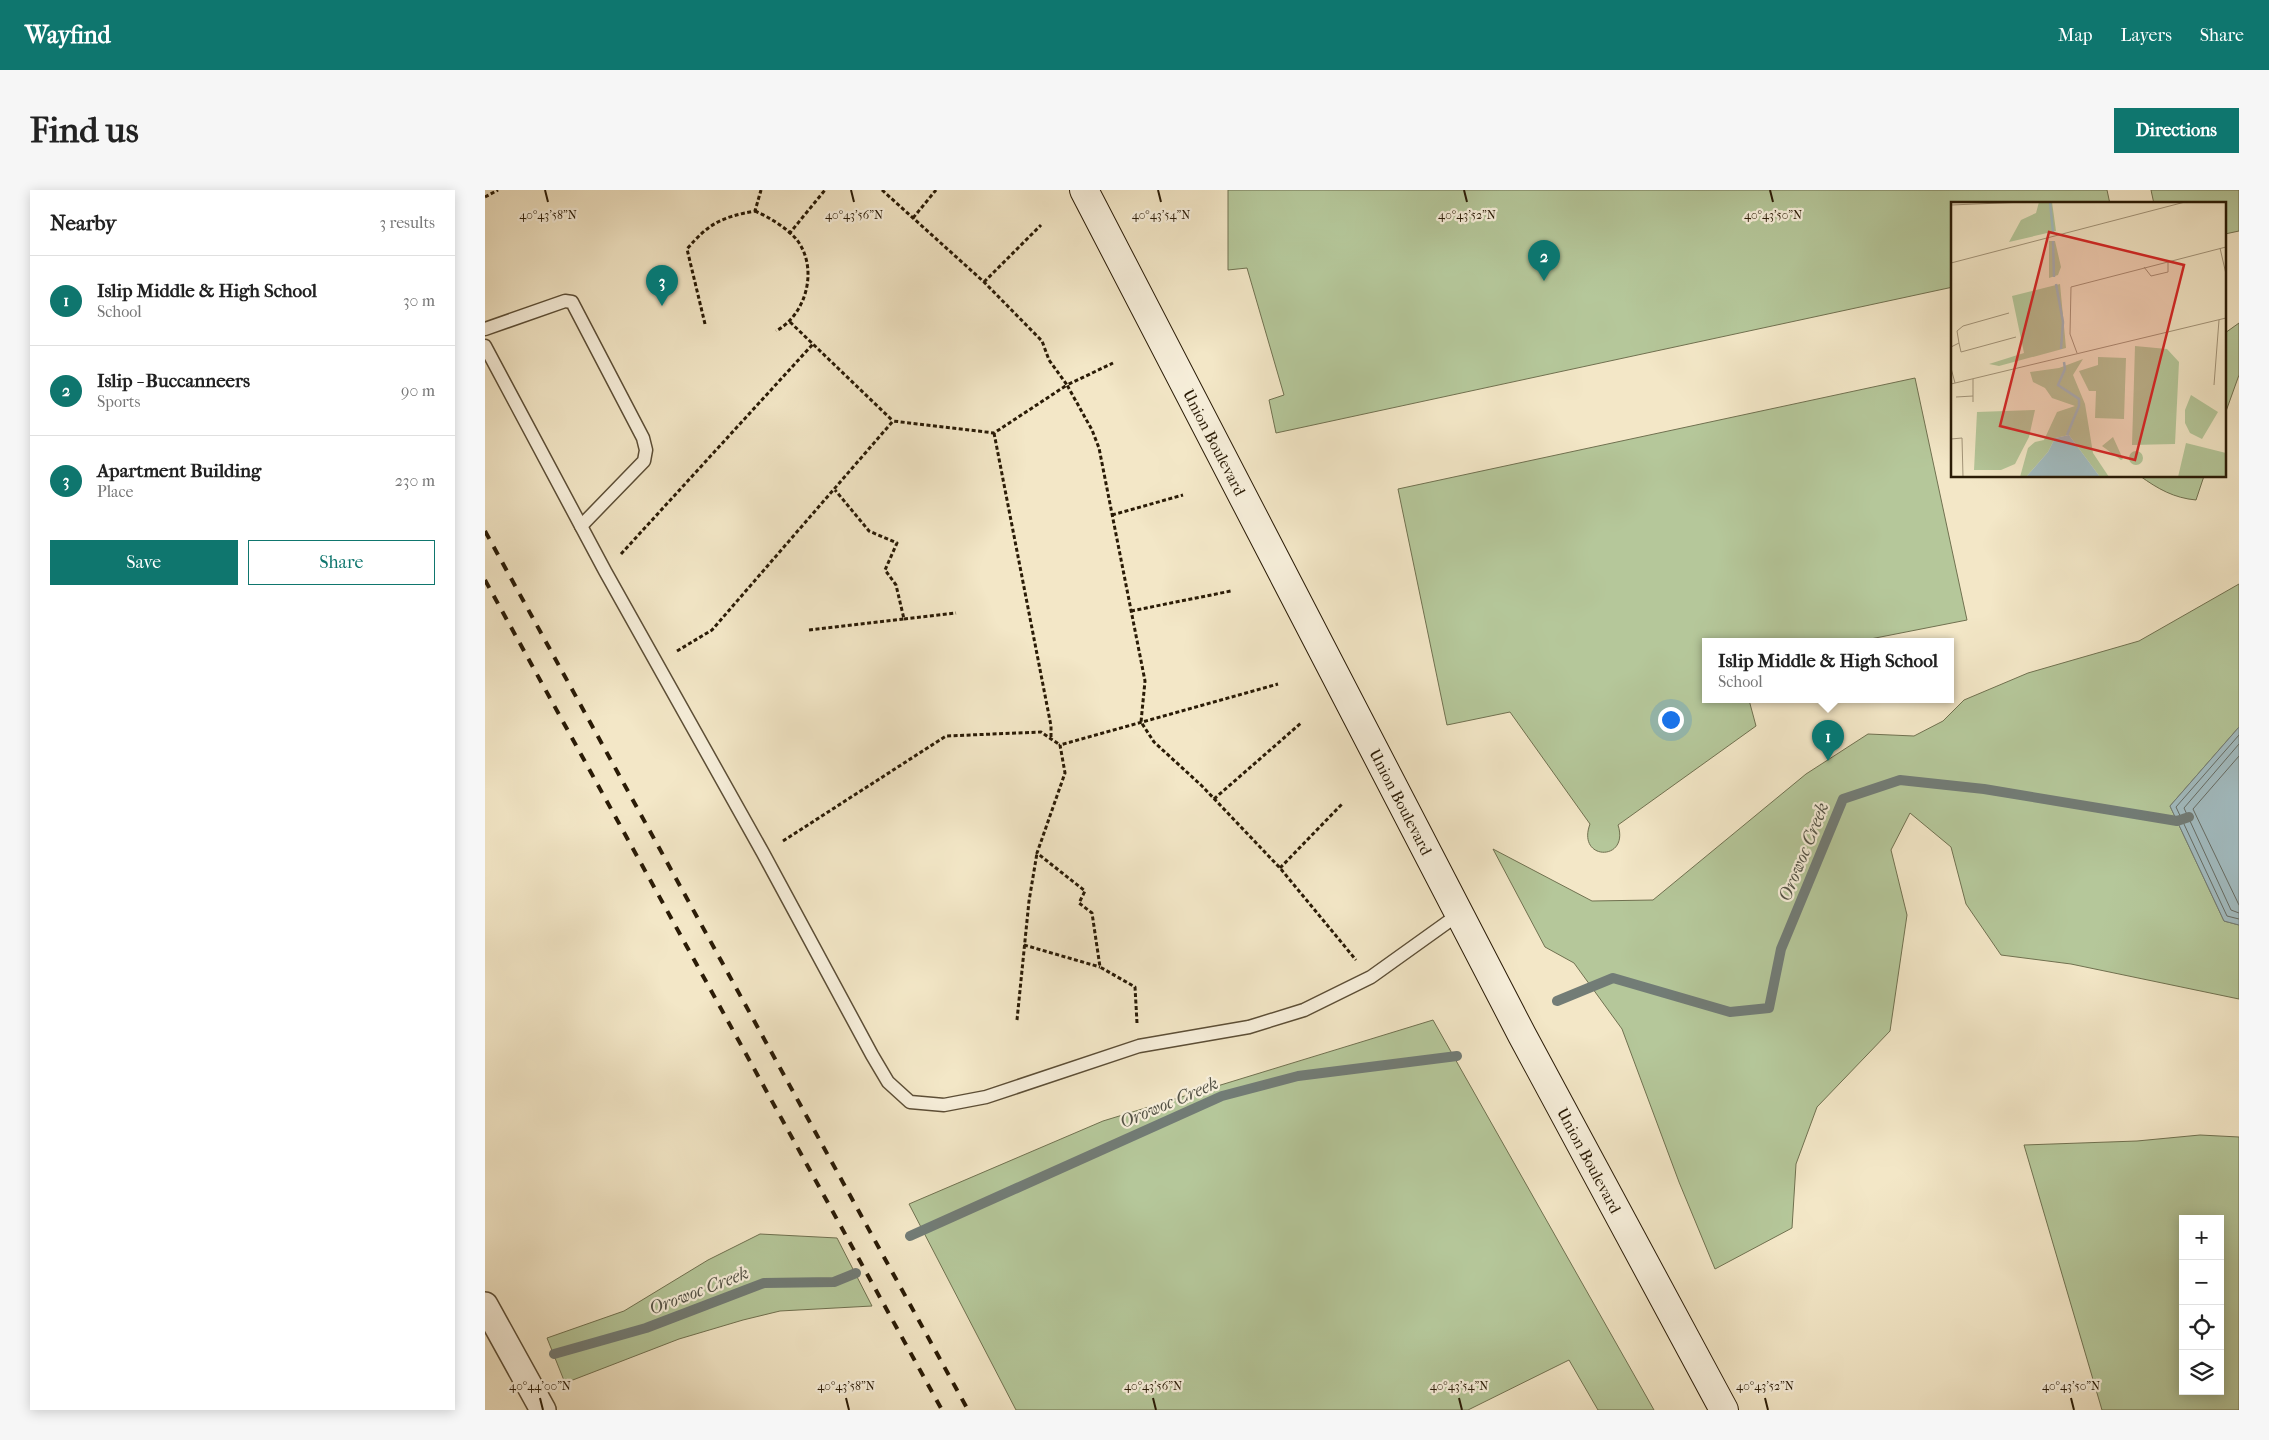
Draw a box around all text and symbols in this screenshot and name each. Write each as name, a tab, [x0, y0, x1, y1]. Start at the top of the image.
text: Wayfind	[25, 21, 111, 49]
text: Map	[2058, 25, 2092, 46]
text: Layers	[2120, 25, 2172, 46]
text: Share	[2200, 25, 2244, 46]
button: Directions	[2114, 108, 2239, 153]
text: Find us	[30, 110, 139, 151]
inset map	[1951, 202, 2227, 478]
text: 40°43'58"N	[519, 208, 577, 222]
text: 40°43'56"N	[825, 208, 883, 222]
text: 40°43'54"N	[1132, 208, 1190, 222]
text: 40°43'52"N	[1438, 208, 1496, 222]
text: 40°43'50"N	[1744, 208, 1802, 222]
text: Nearby	[50, 211, 116, 235]
text: 3 results	[379, 213, 435, 232]
pin: 2	[1528, 240, 1560, 281]
pin: 3	[646, 265, 678, 306]
text: Islip Middle & High School	[97, 280, 317, 302]
text: 1	[63, 291, 69, 310]
text: 30 m	[403, 291, 435, 310]
text: School	[97, 302, 142, 321]
text: Islip - Buccanneers	[97, 370, 250, 392]
text: 2	[62, 381, 70, 400]
text: 90 m	[401, 381, 435, 400]
street label: Union Boulevard	[1179, 386, 1250, 499]
text: Sports	[97, 392, 140, 411]
text: Apartment Building	[97, 460, 261, 482]
text: 3	[63, 471, 69, 490]
text: 230 m	[395, 471, 435, 490]
text: Place	[97, 482, 133, 501]
button: Save	[50, 540, 238, 585]
button: Share	[248, 540, 435, 585]
popup	[1702, 638, 1954, 703]
text: Islip Middle & High School	[1718, 650, 1938, 672]
text: School	[1718, 672, 1763, 691]
your location	[1658, 707, 1684, 733]
pin: 1	[1812, 720, 1844, 761]
street label: Union Boulevard	[1366, 745, 1437, 858]
water label: Orowoc Creek	[1775, 799, 1833, 905]
water label: Orowoc Creek	[1117, 1073, 1221, 1133]
street label: Union Boulevard	[1553, 1104, 1626, 1217]
map controls	[2179, 1215, 2224, 1395]
button: +	[2179, 1215, 2224, 1260]
button: −	[2179, 1260, 2224, 1305]
water label: Orowoc Creek	[646, 1262, 752, 1320]
button: locate	[2179, 1305, 2224, 1350]
button: layers	[2179, 1350, 2224, 1395]
text: 40°44'00"N	[509, 1379, 571, 1393]
text: 40°43'58"N	[817, 1379, 875, 1393]
text: 40°43'56"N	[1124, 1379, 1182, 1393]
text: 40°43'54"N	[1430, 1379, 1488, 1393]
text: 40°43'52"N	[1736, 1379, 1794, 1393]
text: 40°43'50"N	[2042, 1379, 2100, 1393]

